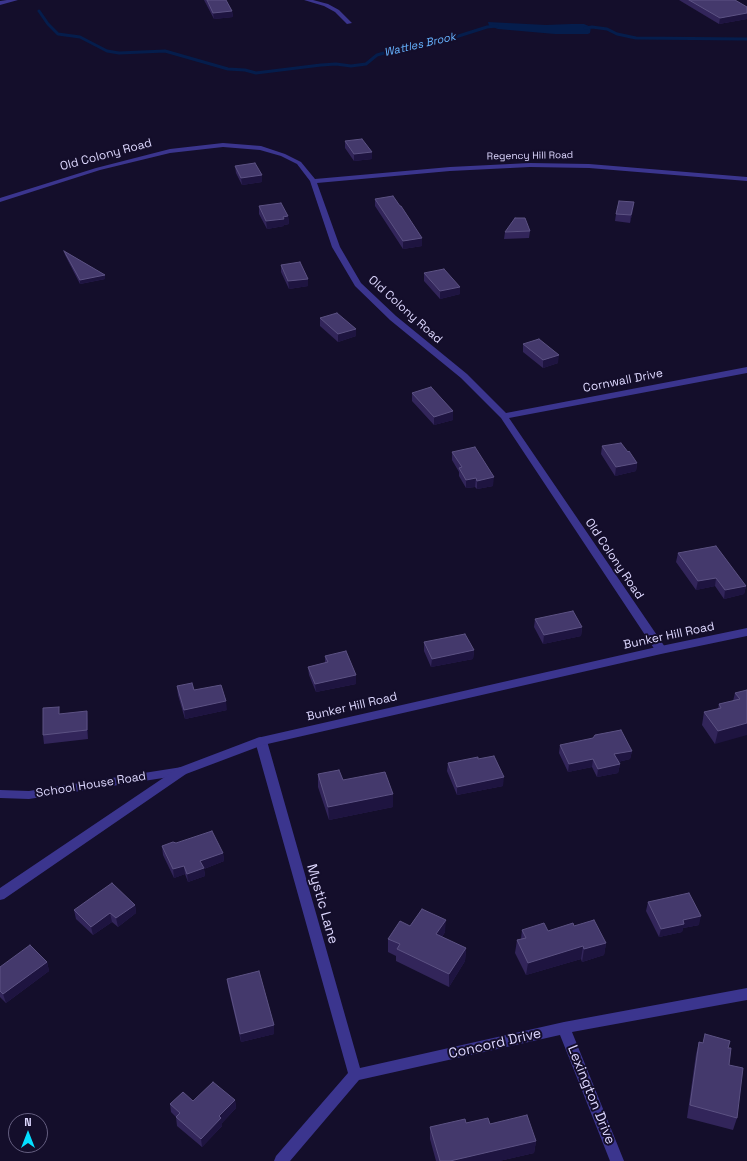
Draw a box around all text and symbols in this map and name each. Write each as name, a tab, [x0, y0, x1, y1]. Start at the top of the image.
water label: Wattles Brook	[383, 30, 457, 60]
street label: Old Colony Road	[59, 136, 153, 174]
street label: Regency Hill Road	[487, 149, 573, 163]
street label: Old Colony Road	[365, 273, 445, 347]
street label: Cornwall Drive	[582, 366, 664, 396]
street label: Old Colony Road	[582, 516, 646, 602]
street label: Bunker Hill Road	[622, 619, 716, 653]
street label: Bunker Hill Road	[305, 690, 399, 724]
street label: School House Road	[35, 769, 147, 801]
street label: Mystic Lane	[303, 862, 341, 946]
street label: Concord Drive	[447, 1025, 543, 1063]
street label: Lexington Drive	[563, 1043, 619, 1147]
north arrow	[8, 1113, 48, 1153]
text: N	[24, 1115, 32, 1129]

